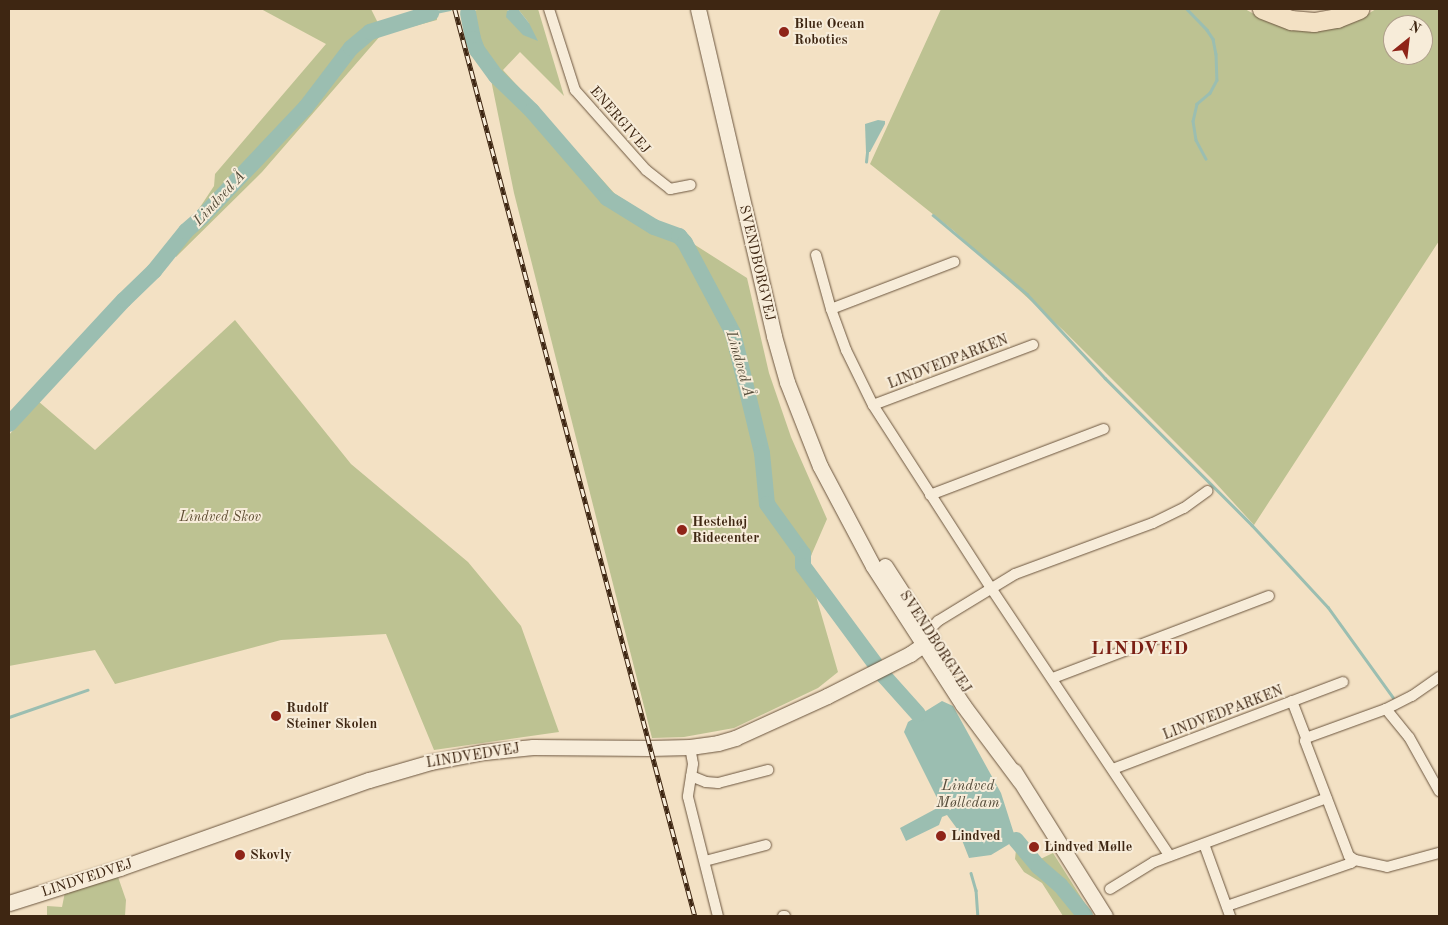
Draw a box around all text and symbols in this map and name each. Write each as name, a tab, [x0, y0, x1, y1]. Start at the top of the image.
north arrow	[1383, 15, 1433, 65]
place label: Blue Ocean Robotics	[794, 16, 865, 48]
text: N	[1407, 19, 1423, 36]
marker: Blue Ocean Robotics	[778, 26, 790, 38]
street label: ENERGIVEJ	[586, 83, 654, 157]
water label: Lindved Å	[190, 168, 250, 230]
street label: SVENDBORGVEJ	[735, 203, 779, 323]
water label: Lindved Å	[721, 329, 757, 399]
street label: LINDVEDPARKEN	[885, 331, 1011, 393]
park label: Lindved Skov	[179, 509, 261, 525]
place label: Hestehøj Ridecenter	[692, 514, 759, 546]
marker: Hestehøj Ridecenter	[676, 524, 688, 536]
street label: SVENDBORGVEJ	[896, 588, 974, 696]
district label: LINDVED	[1090, 639, 1190, 661]
street label: LINDVEDPARKEN	[1160, 682, 1286, 744]
place label: Rudolf Steiner Skolen	[286, 700, 377, 732]
marker: Rudolf Steiner Skolen	[270, 710, 282, 722]
street label: LINDVEDVEJ	[425, 740, 521, 772]
water label: Lindved Mølledam	[936, 777, 1000, 812]
place label: Lindved	[951, 828, 1001, 844]
marker: Lindved	[935, 830, 947, 842]
place label: Lindved Mølle	[1044, 839, 1132, 855]
marker: Lindved Mølle	[1028, 841, 1040, 853]
place label: Skovly	[250, 847, 292, 863]
marker: Skovly	[234, 849, 246, 861]
street label: LINDVEDVEJ	[39, 855, 135, 901]

